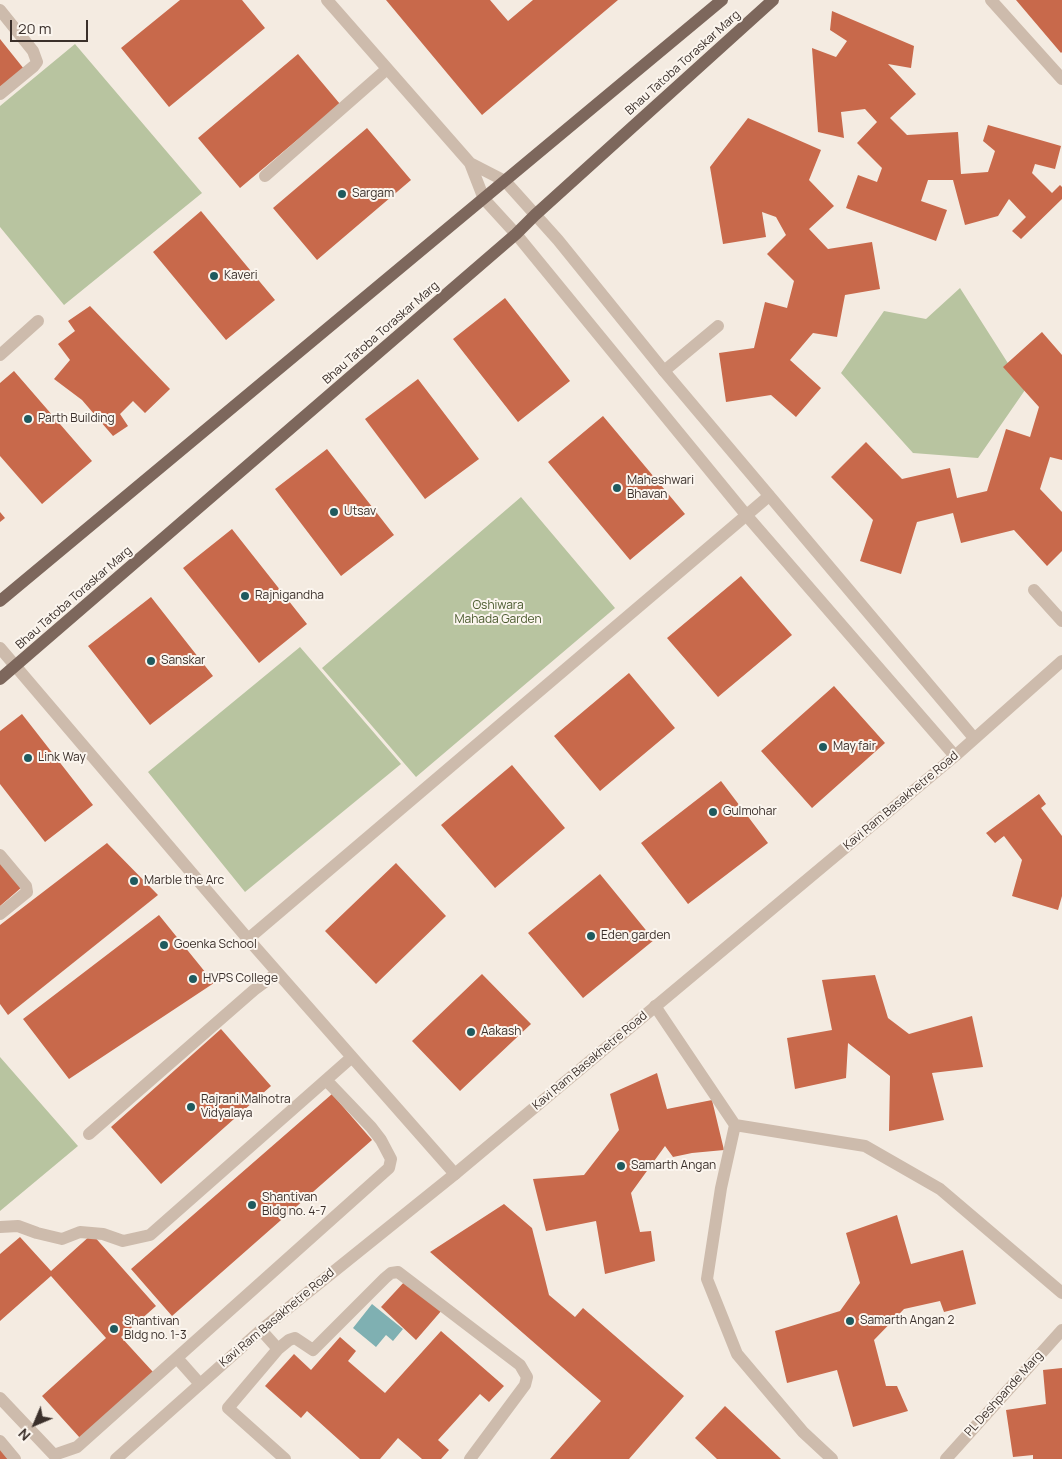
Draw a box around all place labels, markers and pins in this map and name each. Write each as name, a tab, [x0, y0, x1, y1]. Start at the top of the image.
place label: Sargam	[352, 187, 394, 201]
marker: Sargam	[336, 188, 348, 200]
place label: Kaveri	[224, 269, 258, 283]
marker: Kaveri	[208, 270, 220, 282]
place label: Parth Building	[38, 412, 115, 426]
marker: Parth Building	[22, 413, 34, 425]
place label: Maheshwari Bhavan	[627, 474, 694, 502]
marker: Maheshwari Bhavan	[611, 482, 623, 494]
place label: Utsav	[344, 505, 376, 519]
marker: Utsav	[328, 506, 340, 518]
place label: Rajnigandha	[255, 589, 324, 603]
marker: Rajnigandha	[239, 590, 251, 602]
place label: Sanskar	[161, 654, 205, 668]
marker: Sanskar	[145, 655, 157, 667]
place label: May fair	[833, 740, 876, 754]
marker: May fair	[817, 741, 829, 753]
place label: Link Way	[38, 751, 86, 765]
marker: Link Way	[22, 752, 34, 764]
place label: Gulmohar	[723, 805, 777, 819]
marker: Gulmohar	[707, 806, 719, 818]
place label: Marble the Arc	[144, 874, 224, 888]
marker: Marble the Arc	[128, 875, 140, 887]
place label: Eden garden	[601, 929, 670, 943]
marker: Eden garden	[585, 930, 597, 942]
place label: Goenka School	[174, 938, 257, 952]
marker: Goenka School	[158, 939, 170, 951]
place label: HVPS College	[203, 972, 278, 986]
marker: HVPS College	[187, 973, 199, 985]
place label: Aakash	[481, 1025, 521, 1039]
marker: Aakash	[465, 1026, 477, 1038]
place label: Rajrani Malhotra Vidyalaya	[201, 1093, 291, 1121]
marker: Rajrani Malhotra Vidyalaya	[185, 1101, 197, 1113]
place label: Samarth Angan	[631, 1159, 716, 1173]
marker: Samarth Angan	[615, 1160, 627, 1172]
place label: Shantivan Bldg no. 4-7	[262, 1191, 326, 1219]
marker: Shantivan Bldg no. 4-7	[246, 1199, 258, 1211]
place label: Samarth Angan 2	[860, 1314, 954, 1328]
place label: Shantivan Bldg no. 1-3	[124, 1315, 187, 1343]
marker: Samarth Angan 2	[844, 1315, 856, 1327]
marker: Shantivan Bldg no. 1-3	[108, 1323, 120, 1335]

